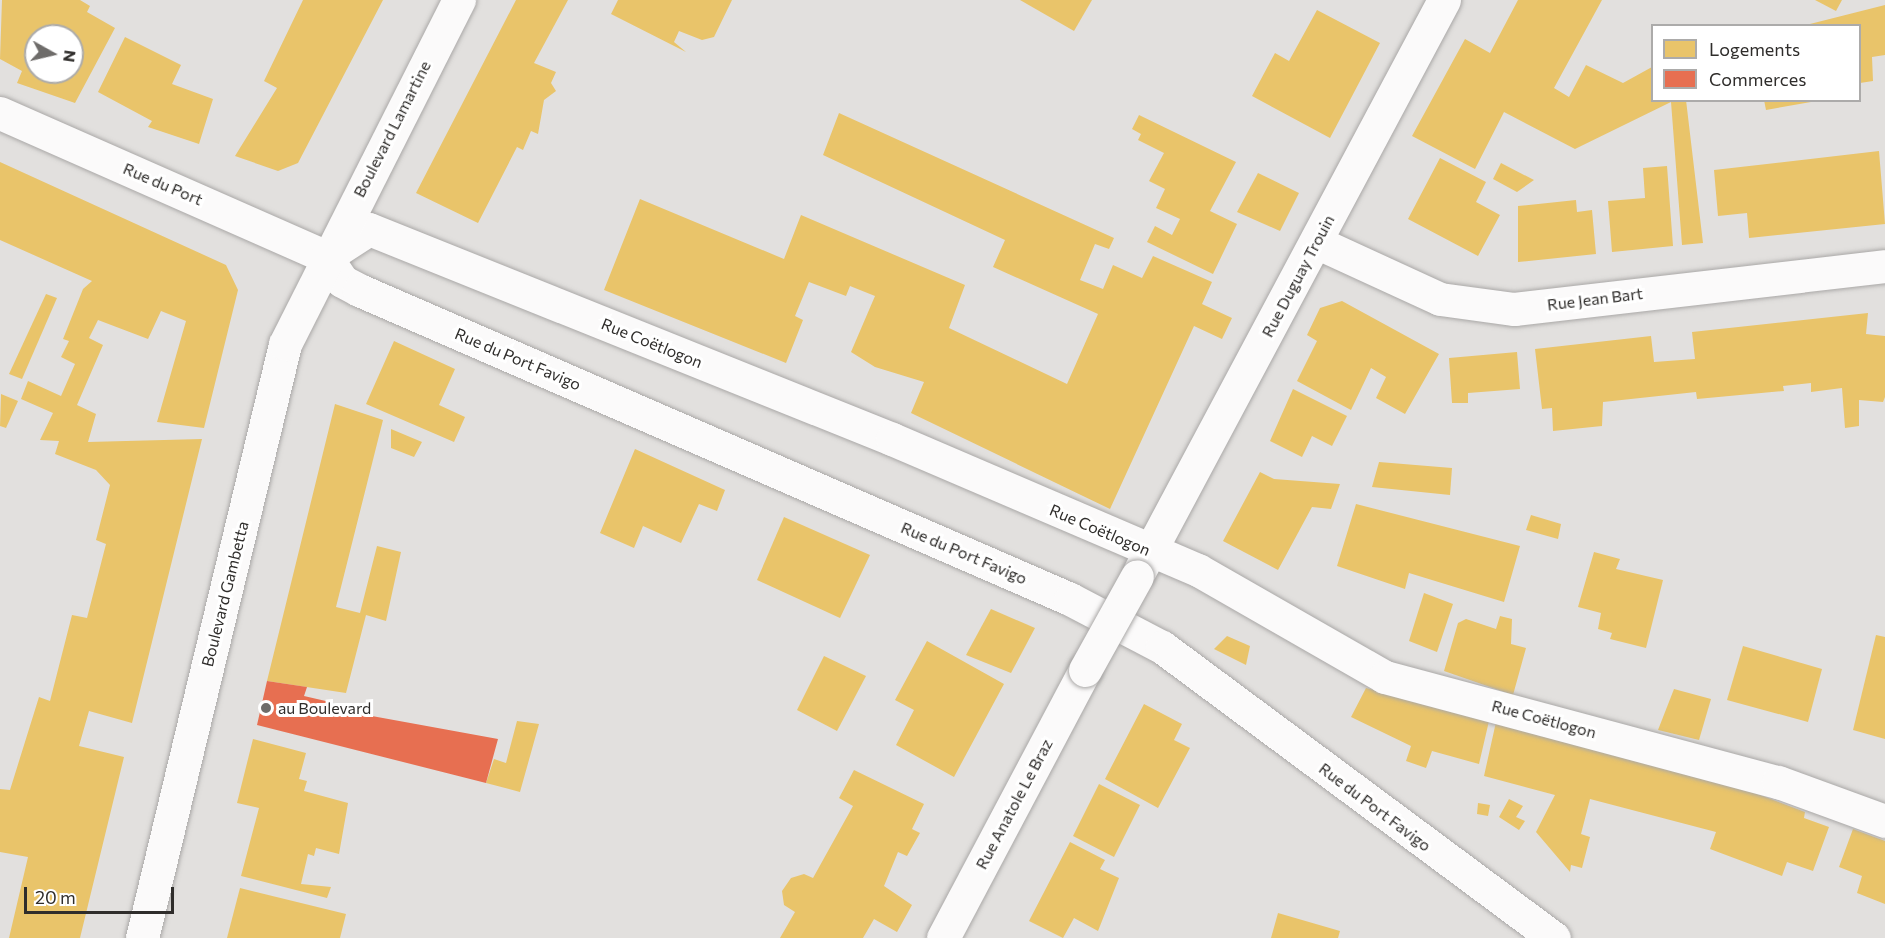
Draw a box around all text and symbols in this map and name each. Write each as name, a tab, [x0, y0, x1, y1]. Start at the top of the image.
north arrow	[24, 24, 84, 84]
legend	[1651, 24, 1861, 102]
text: Logements	[1709, 38, 1800, 60]
text: N	[60, 49, 81, 64]
street label: Boulevard Lamartine	[349, 58, 435, 200]
text: Commerces	[1709, 68, 1806, 90]
street label: Rue du Port	[120, 159, 206, 209]
street label: Rue Duguay Trouin	[1258, 212, 1338, 340]
street label: Rue Jean Bart	[1546, 284, 1644, 314]
street label: Rue Coëtlogon	[599, 314, 705, 372]
street label: Rue du Port Favigo	[452, 324, 584, 394]
street label: Rue Coëtlogon	[1047, 500, 1153, 560]
street label: Rue du Port Favigo	[898, 518, 1030, 588]
street label: Boulevard Gambetta	[198, 519, 252, 669]
street label: Rue Coëtlogon	[1490, 696, 1598, 742]
place label: au Boulevard	[278, 698, 371, 718]
marker: au Boulevard	[259, 701, 273, 715]
street label: Rue Anatole Le Braz	[972, 736, 1056, 872]
street label: Rue du Port Favigo	[1315, 759, 1435, 855]
scale bar	[27, 875, 177, 913]
text: 20 m	[35, 886, 76, 908]

